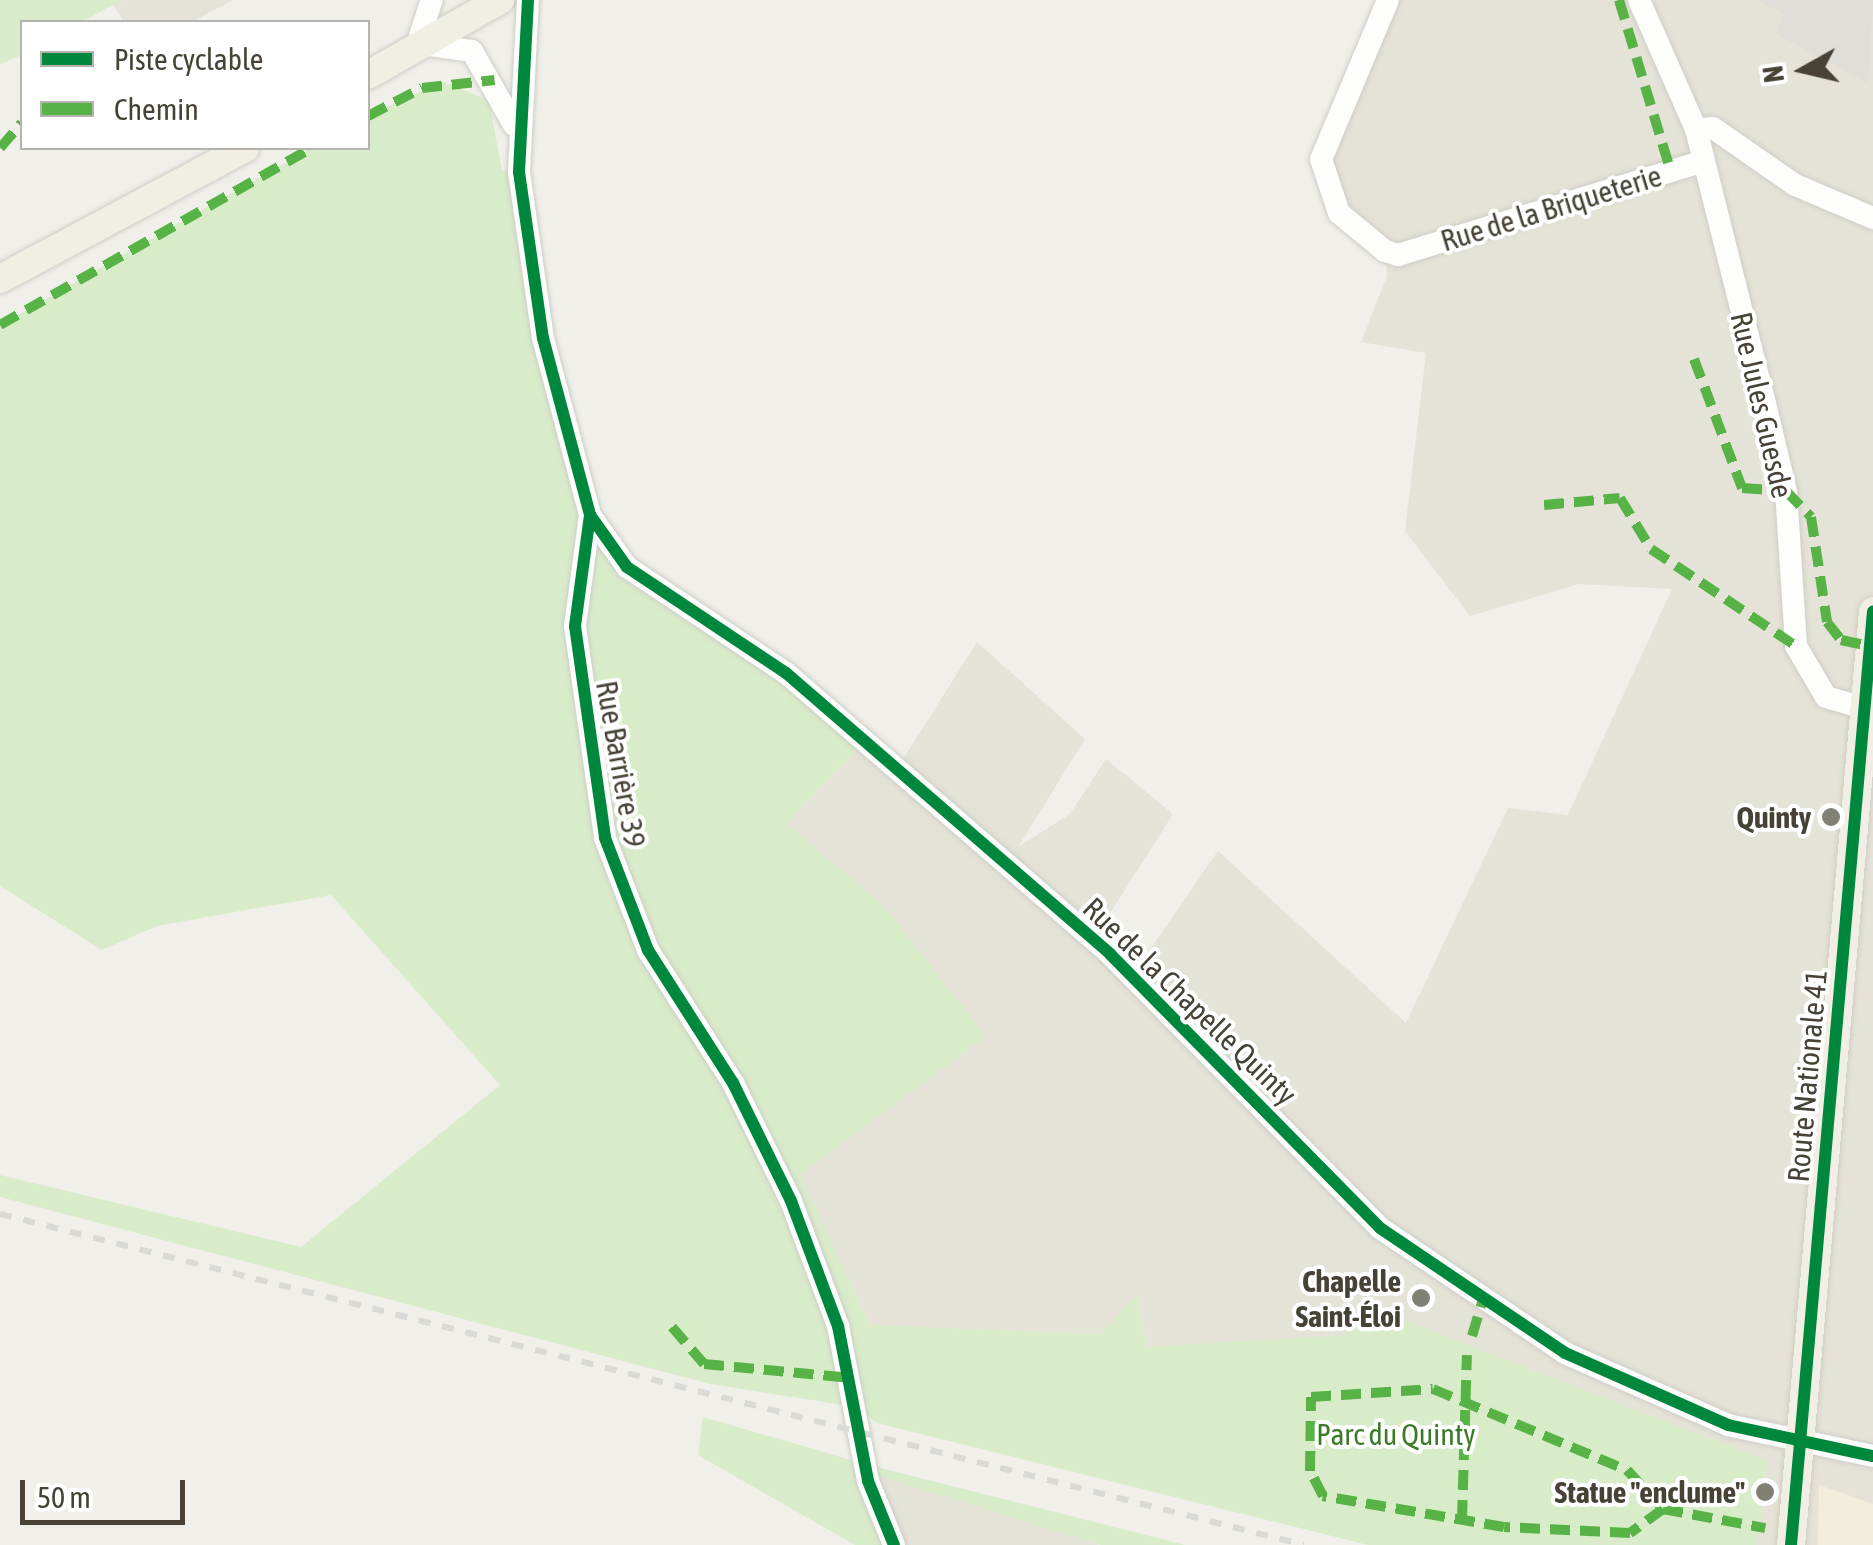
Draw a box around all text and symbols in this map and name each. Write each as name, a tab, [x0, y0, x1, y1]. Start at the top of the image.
legend	[20, 20, 370, 150]
north arrow	[1753, 20, 1853, 120]
text: Piste cyclable	[114, 42, 263, 76]
text: N	[1756, 64, 1790, 85]
text: Chemin	[114, 92, 199, 126]
street label: Rue de la Briqueterie	[1436, 157, 1666, 259]
street label: Rue Jules Guesde	[1723, 309, 1801, 501]
street label: Rue Barrière 39	[589, 678, 653, 850]
place label: Quinty	[1737, 799, 1811, 835]
marker: Quinty	[1820, 806, 1842, 828]
street label: Rue de la Chapelle Quinty	[1076, 890, 1304, 1112]
street label: Route Nationale 41	[1780, 968, 1834, 1184]
place label: Chapelle Saint-Éloi	[1295, 1263, 1401, 1334]
marker: Chapelle Saint-Éloi	[1410, 1287, 1432, 1309]
park label: Parc du Quinty	[1316, 1416, 1476, 1452]
scale bar	[25, 1460, 190, 1522]
place label: Statue "enclume"	[1555, 1474, 1745, 1510]
text: 50 m	[37, 1480, 91, 1514]
marker: Statue "enclume"	[1754, 1481, 1776, 1503]

